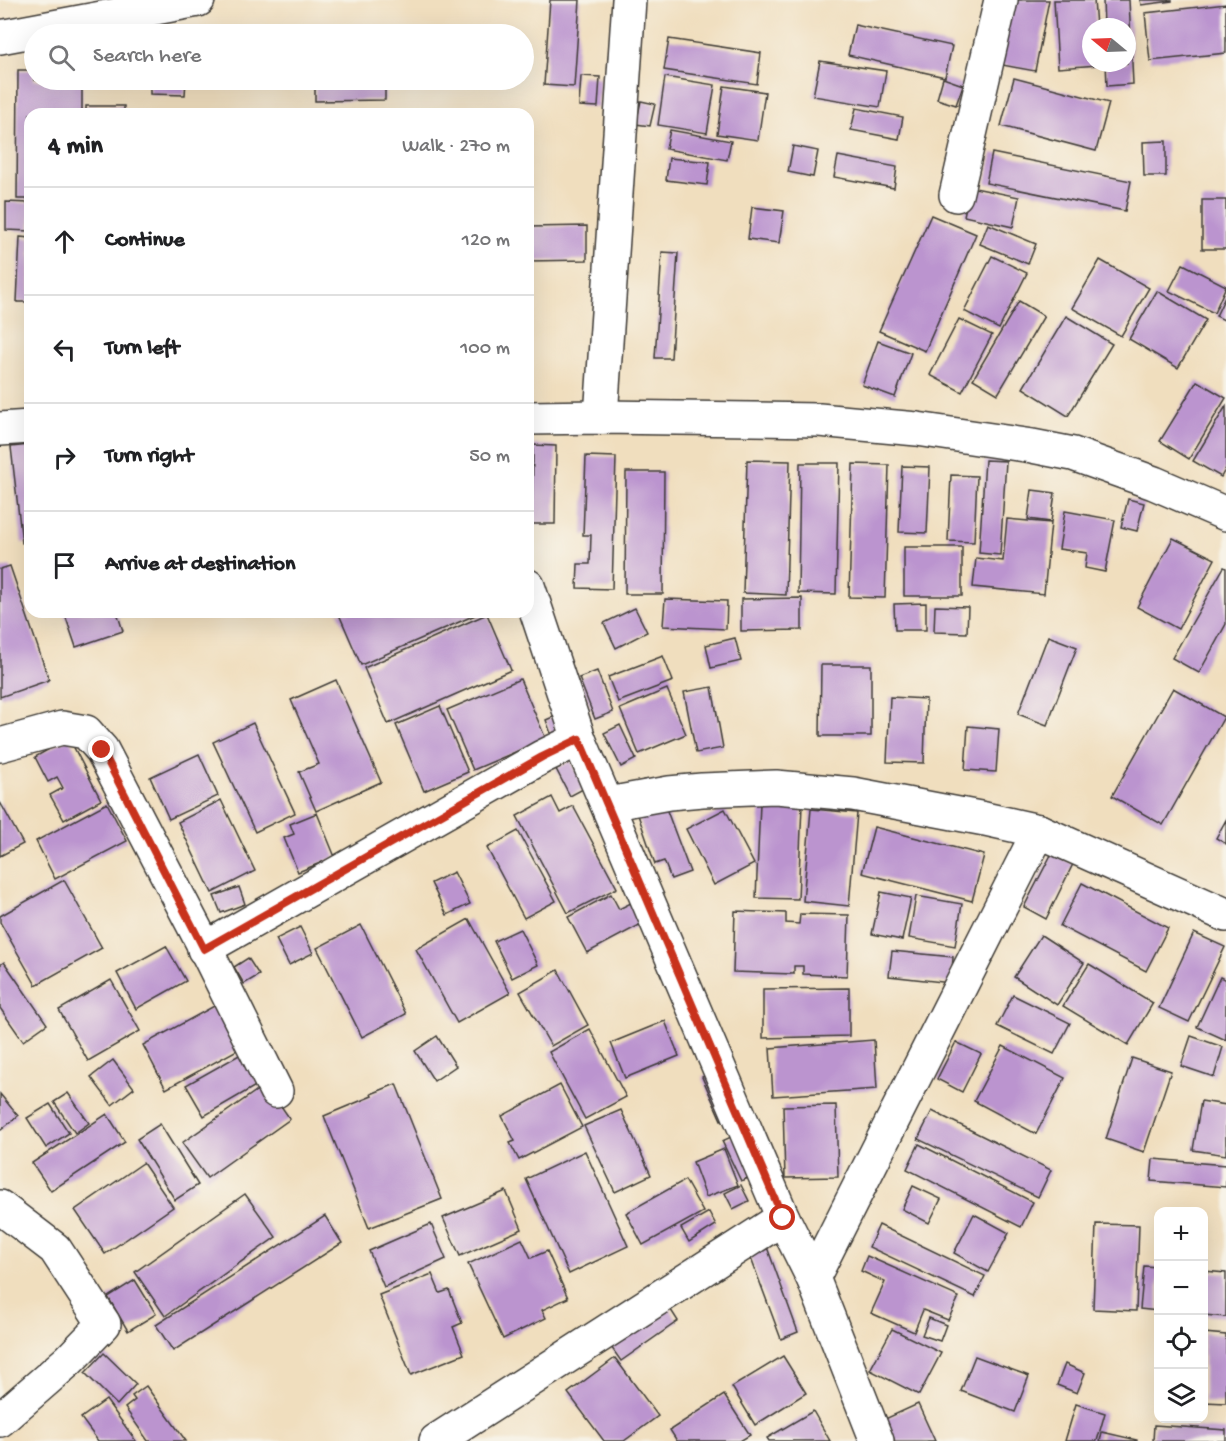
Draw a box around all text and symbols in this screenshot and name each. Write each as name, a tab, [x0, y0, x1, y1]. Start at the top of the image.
north arrow	[1082, 18, 1136, 72]
search box	[24, 24, 534, 90]
icon: search	[45, 41, 78, 74]
text: Search here	[93, 44, 201, 70]
text: 4 min	[48, 132, 103, 163]
text: Walk · 270 m	[402, 136, 510, 159]
icon: ahead	[48, 225, 81, 258]
text: Continue	[105, 228, 185, 254]
text: 120 m	[462, 230, 510, 253]
icon: left	[48, 333, 81, 366]
text: Turn left	[105, 336, 179, 362]
text: 100 m	[460, 338, 510, 361]
icon: right	[48, 441, 81, 474]
text: Turn right	[105, 444, 193, 470]
text: 50 m	[469, 446, 510, 469]
icon: arrive	[48, 549, 81, 582]
text: Arrive at destination	[105, 552, 295, 578]
route end	[88, 736, 114, 762]
route start	[769, 1204, 795, 1230]
map controls	[1154, 1207, 1208, 1423]
button: +	[1154, 1207, 1208, 1261]
button: −	[1154, 1261, 1208, 1315]
button: locate	[1154, 1315, 1208, 1369]
button: layers	[1154, 1369, 1208, 1423]

